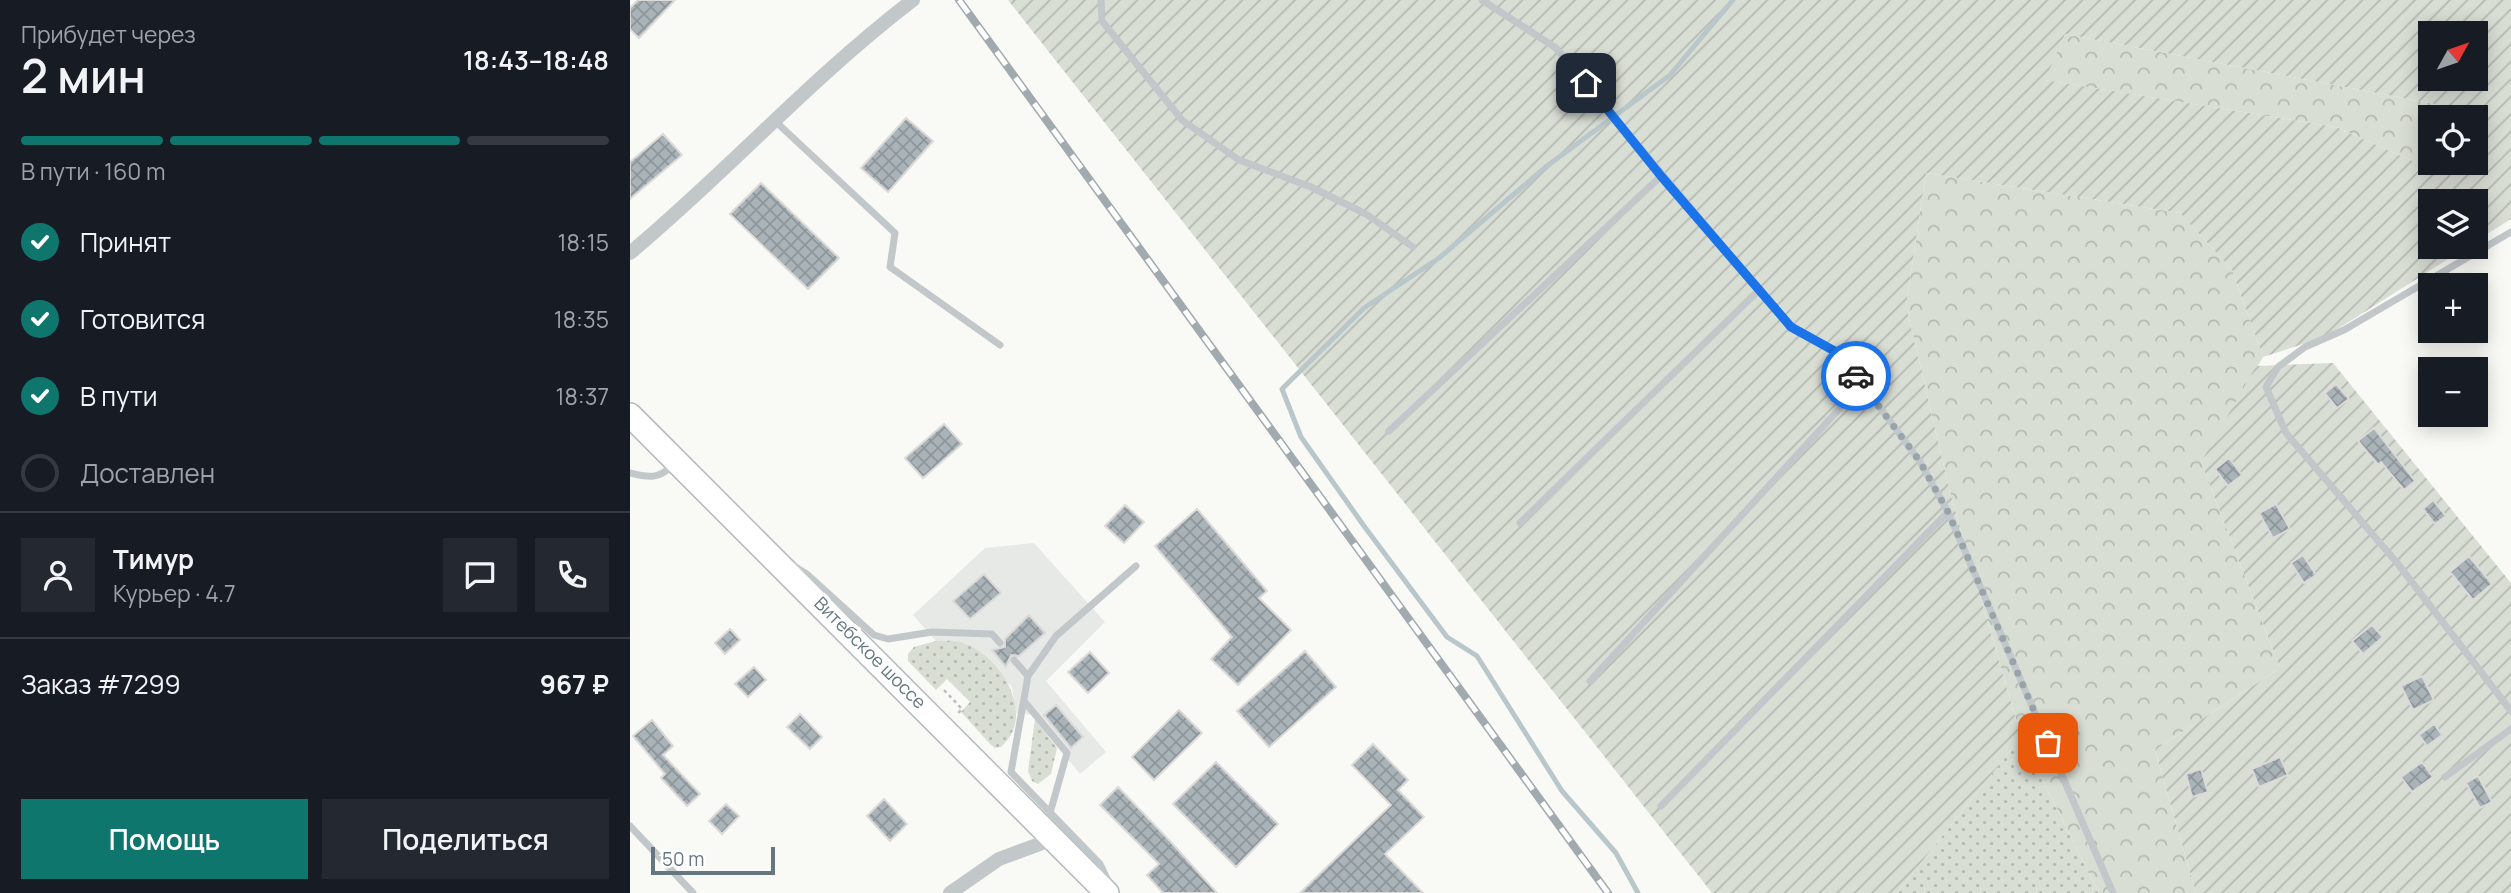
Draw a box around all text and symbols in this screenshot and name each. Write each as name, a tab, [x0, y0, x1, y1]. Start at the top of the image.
text: Прибудет через	[21, 18, 196, 50]
north arrow	[2418, 21, 2488, 91]
map controls	[2418, 21, 2488, 427]
text: 18:43–18:48	[463, 42, 609, 78]
text: 2 мин	[21, 44, 146, 107]
pin	[1556, 53, 1616, 113]
icon: home	[1567, 64, 1605, 102]
button: locate	[2418, 105, 2488, 175]
text: В пути · 160 m	[21, 155, 165, 187]
button: layers	[2418, 189, 2488, 259]
icon: check	[21, 223, 59, 261]
text: Принят	[80, 224, 171, 260]
text: 18:15	[558, 226, 609, 258]
button: +	[2418, 273, 2488, 343]
icon: check	[21, 300, 59, 338]
text: Готовится	[80, 301, 205, 337]
text: 18:35	[554, 303, 609, 335]
courier	[1821, 341, 1891, 411]
icon: car	[1837, 357, 1875, 395]
button: −	[2418, 357, 2488, 427]
icon: check	[21, 377, 59, 415]
text: В пути	[80, 378, 158, 414]
text: 18:37	[556, 380, 609, 412]
text: Доставлен	[80, 455, 215, 491]
button: person	[21, 538, 95, 612]
button: chat	[443, 538, 517, 612]
button: phone	[535, 538, 609, 612]
text: Тимур	[113, 541, 194, 577]
text: Курьер · 4.7	[113, 577, 236, 609]
street label: Витебское шоссе	[809, 591, 932, 714]
text: Заказ #7299	[21, 666, 181, 702]
text: 967 ₽	[540, 666, 609, 702]
pin	[2018, 713, 2078, 773]
icon: bag	[2029, 724, 2067, 762]
button: Помощь	[21, 799, 308, 879]
button: Поделиться	[322, 799, 609, 879]
scale bar	[651, 844, 775, 876]
text: 50 m	[662, 846, 704, 872]

